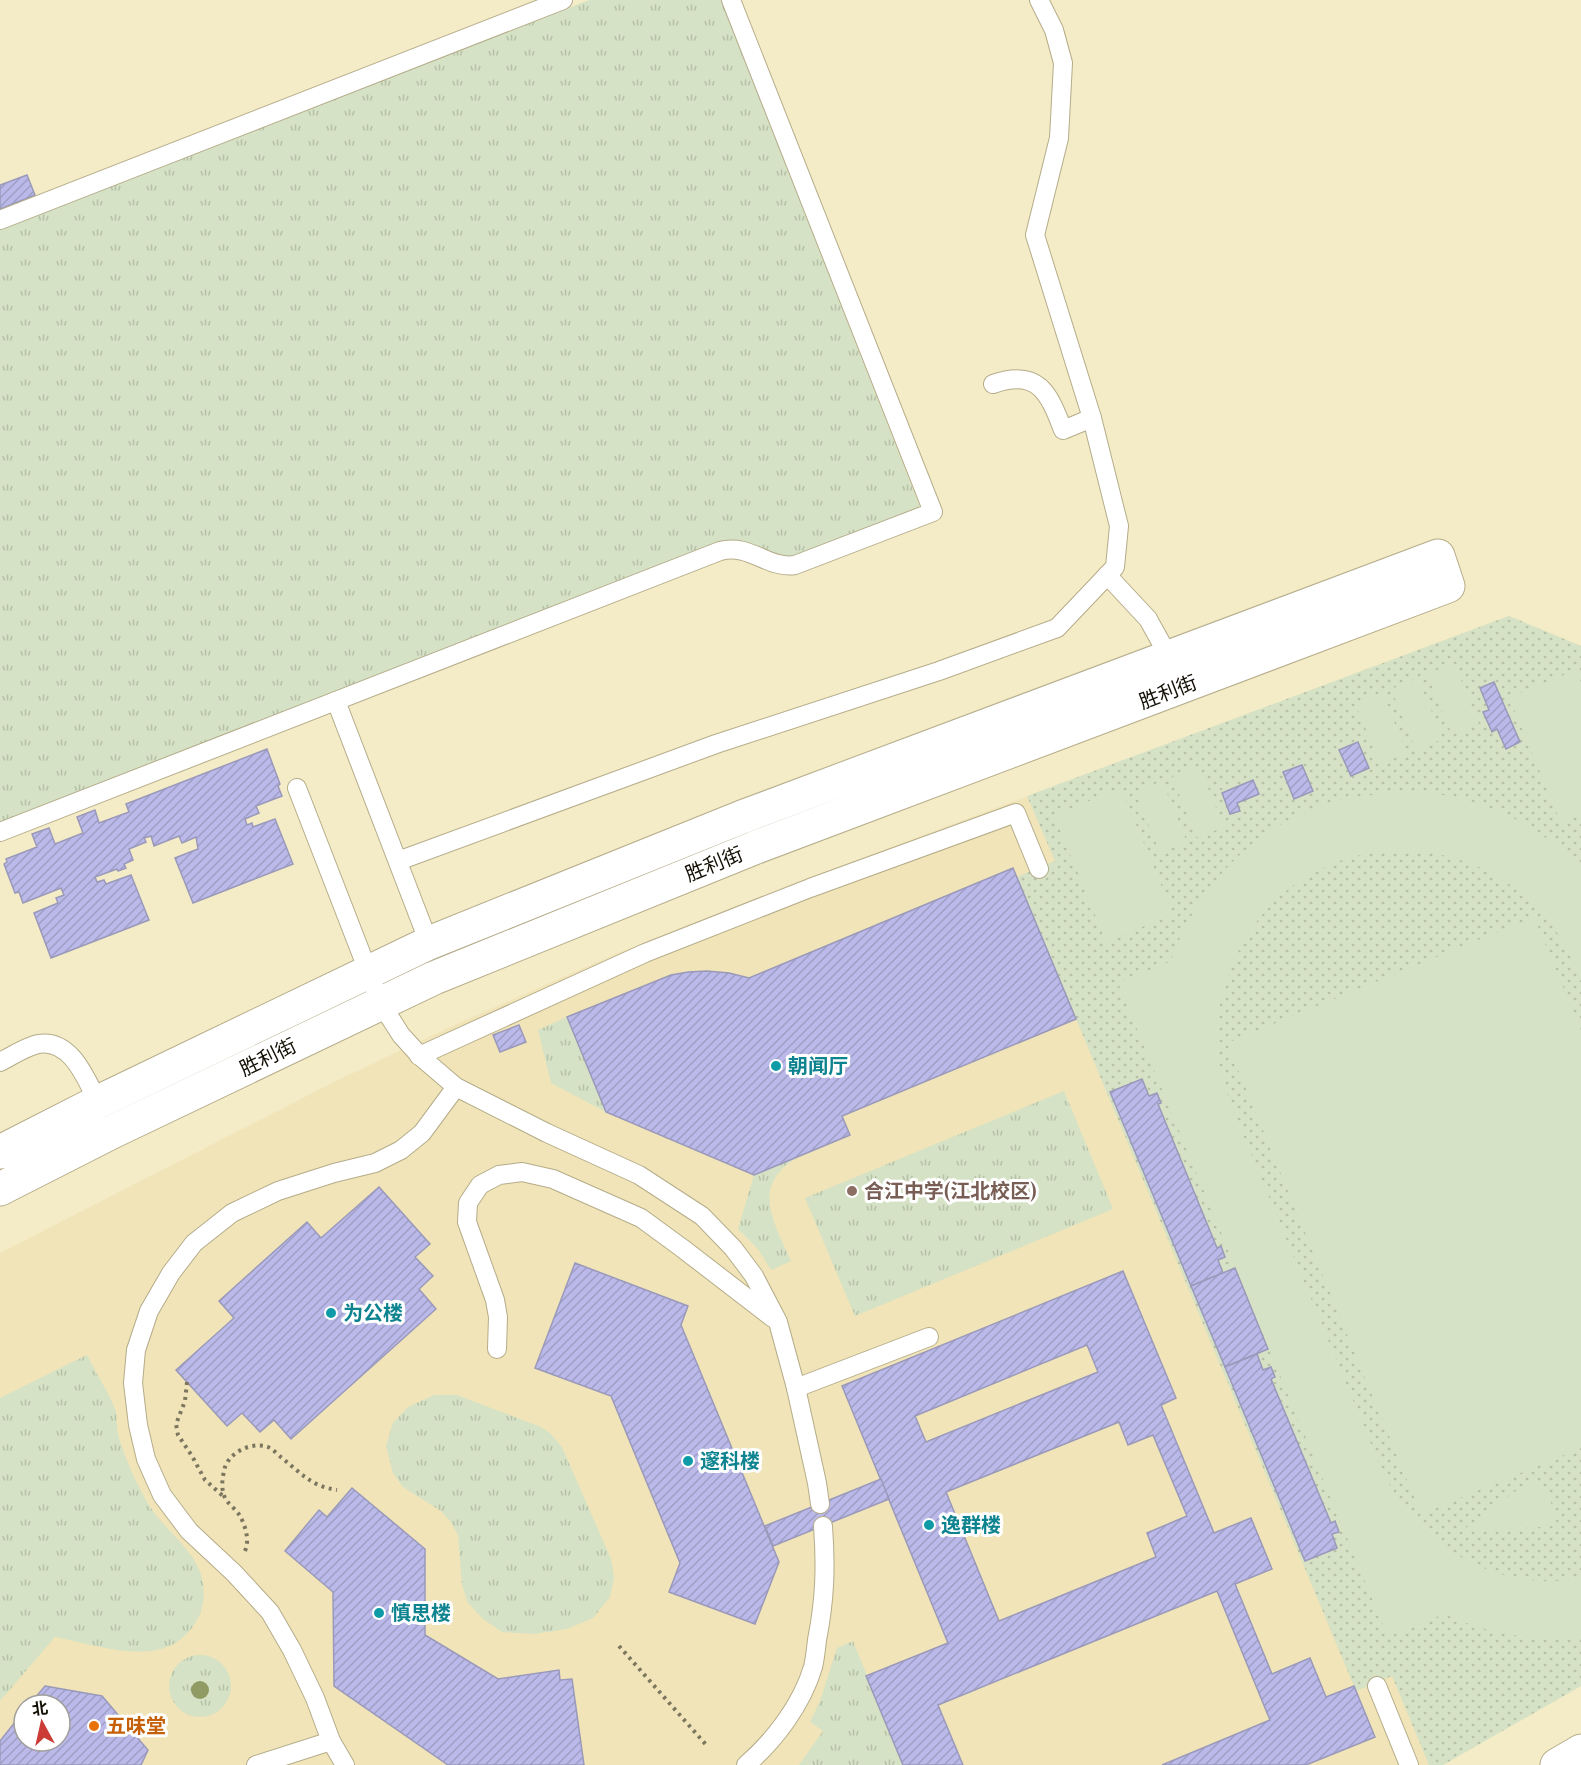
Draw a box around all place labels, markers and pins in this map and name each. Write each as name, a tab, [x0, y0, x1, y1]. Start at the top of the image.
place label: 朝闻厅	[788, 1051, 848, 1078]
marker: 朝闻厅	[769, 1059, 783, 1073]
place label: 合江中学(江北校区)	[864, 1176, 1037, 1203]
marker: 合江中学(江北校区)	[845, 1184, 859, 1198]
place label: 为公楼	[343, 1298, 403, 1325]
marker: 为公楼	[324, 1306, 338, 1320]
place label: 邃科楼	[700, 1446, 760, 1473]
marker: 邃科楼	[681, 1454, 695, 1468]
place label: 逸群楼	[941, 1510, 1001, 1537]
marker: 逸群楼	[922, 1518, 936, 1532]
place label: 慎思楼	[391, 1598, 451, 1625]
marker: 慎思楼	[372, 1606, 386, 1620]
place label: 五味堂	[106, 1711, 166, 1738]
marker: 五味堂	[87, 1719, 101, 1733]

